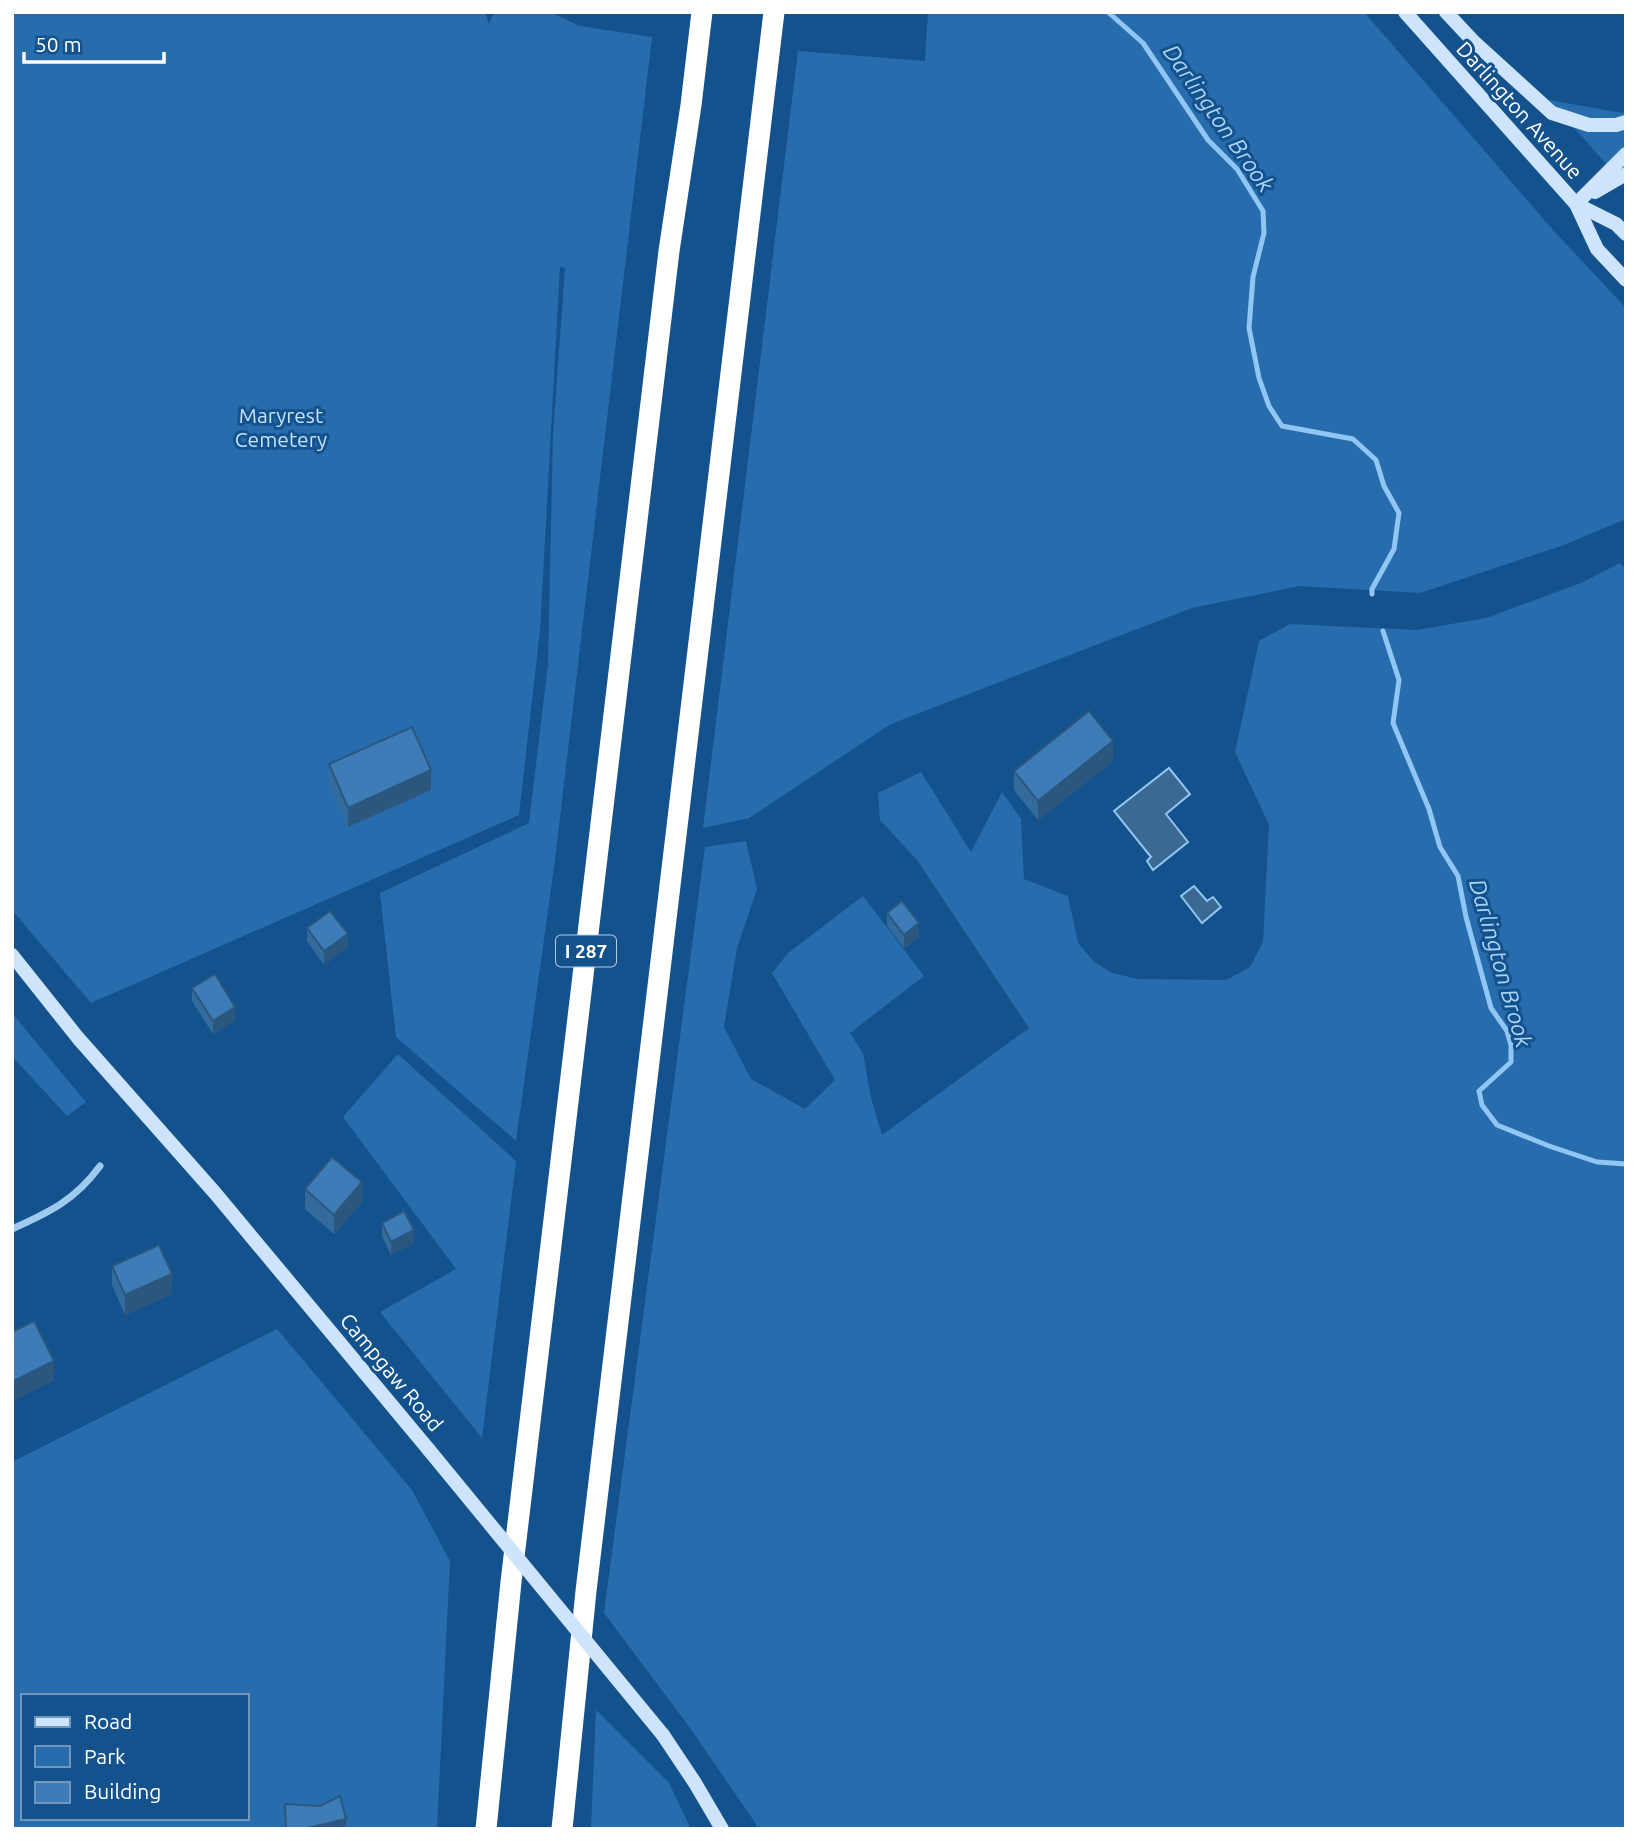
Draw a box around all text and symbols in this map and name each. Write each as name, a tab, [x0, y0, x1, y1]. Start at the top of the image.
scale bar	[24, 21, 164, 65]
text: 50 m	[35, 32, 82, 56]
street label: Darlington Avenue	[1452, 36, 1588, 184]
water label: Darlington Brook	[1159, 40, 1279, 197]
park label: Maryrest Cemetery	[235, 403, 327, 451]
water label: Darlington Brook	[1465, 876, 1537, 1050]
road number: I 287	[556, 936, 616, 967]
street label: Campgaw Road	[336, 1308, 448, 1436]
legend	[21, 1694, 248, 1820]
text: Road	[84, 1709, 132, 1733]
text: Park	[84, 1744, 126, 1768]
text: Building	[84, 1779, 161, 1803]

